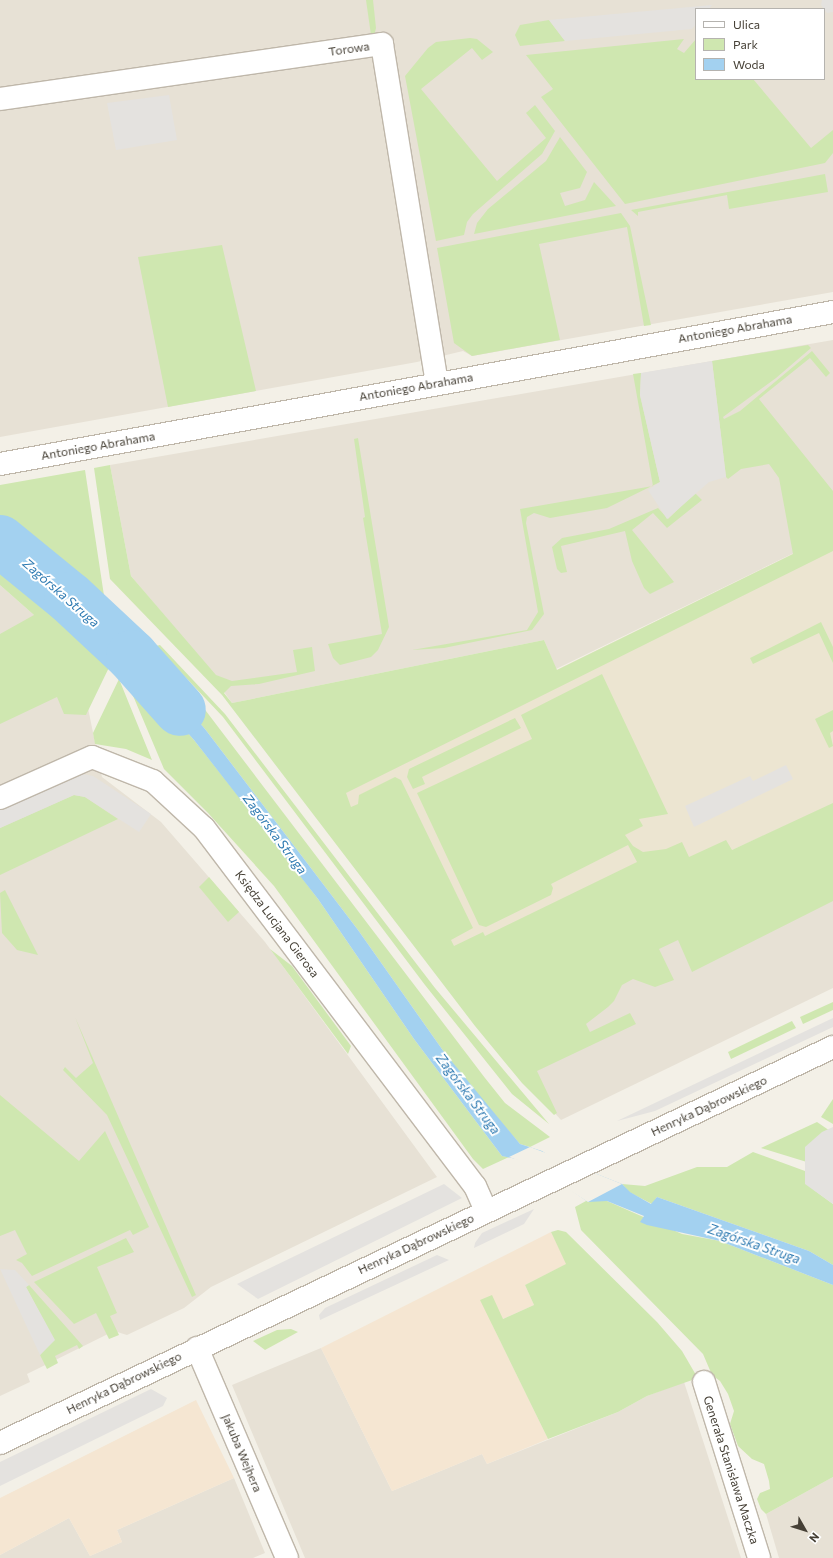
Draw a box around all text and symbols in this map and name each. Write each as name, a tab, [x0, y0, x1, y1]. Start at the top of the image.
legend	[695, 8, 825, 80]
text: Ulica	[733, 17, 760, 31]
text: Park	[733, 37, 758, 51]
street label: Torowa	[328, 39, 370, 59]
text: Woda	[733, 57, 765, 71]
street label: Antoniego Abrahama	[677, 312, 793, 346]
street label: Antoniego Abrahama	[358, 370, 474, 404]
street label: Antoniego Abrahama	[40, 429, 156, 463]
water label: Zagórska Struga	[19, 555, 103, 631]
water label: Zagórska Struga	[240, 791, 310, 877]
street label: Księdza Lucjana Gierosa	[232, 868, 322, 980]
water label: Zagórska Struga	[433, 1051, 503, 1137]
street label: Henryka Dąbrowskiego	[649, 1073, 769, 1139]
street label: Henryka Dąbrowskiego	[356, 1211, 476, 1277]
water label: Zagórska Struga	[706, 1221, 802, 1267]
street label: Henryka Dąbrowskiego	[64, 1349, 184, 1417]
street label: Generała Stanisława Maczka	[700, 1394, 762, 1546]
street label: Jakuba Wejhera	[219, 1412, 265, 1494]
north arrow	[785, 1510, 825, 1550]
text: N	[807, 1531, 822, 1545]

